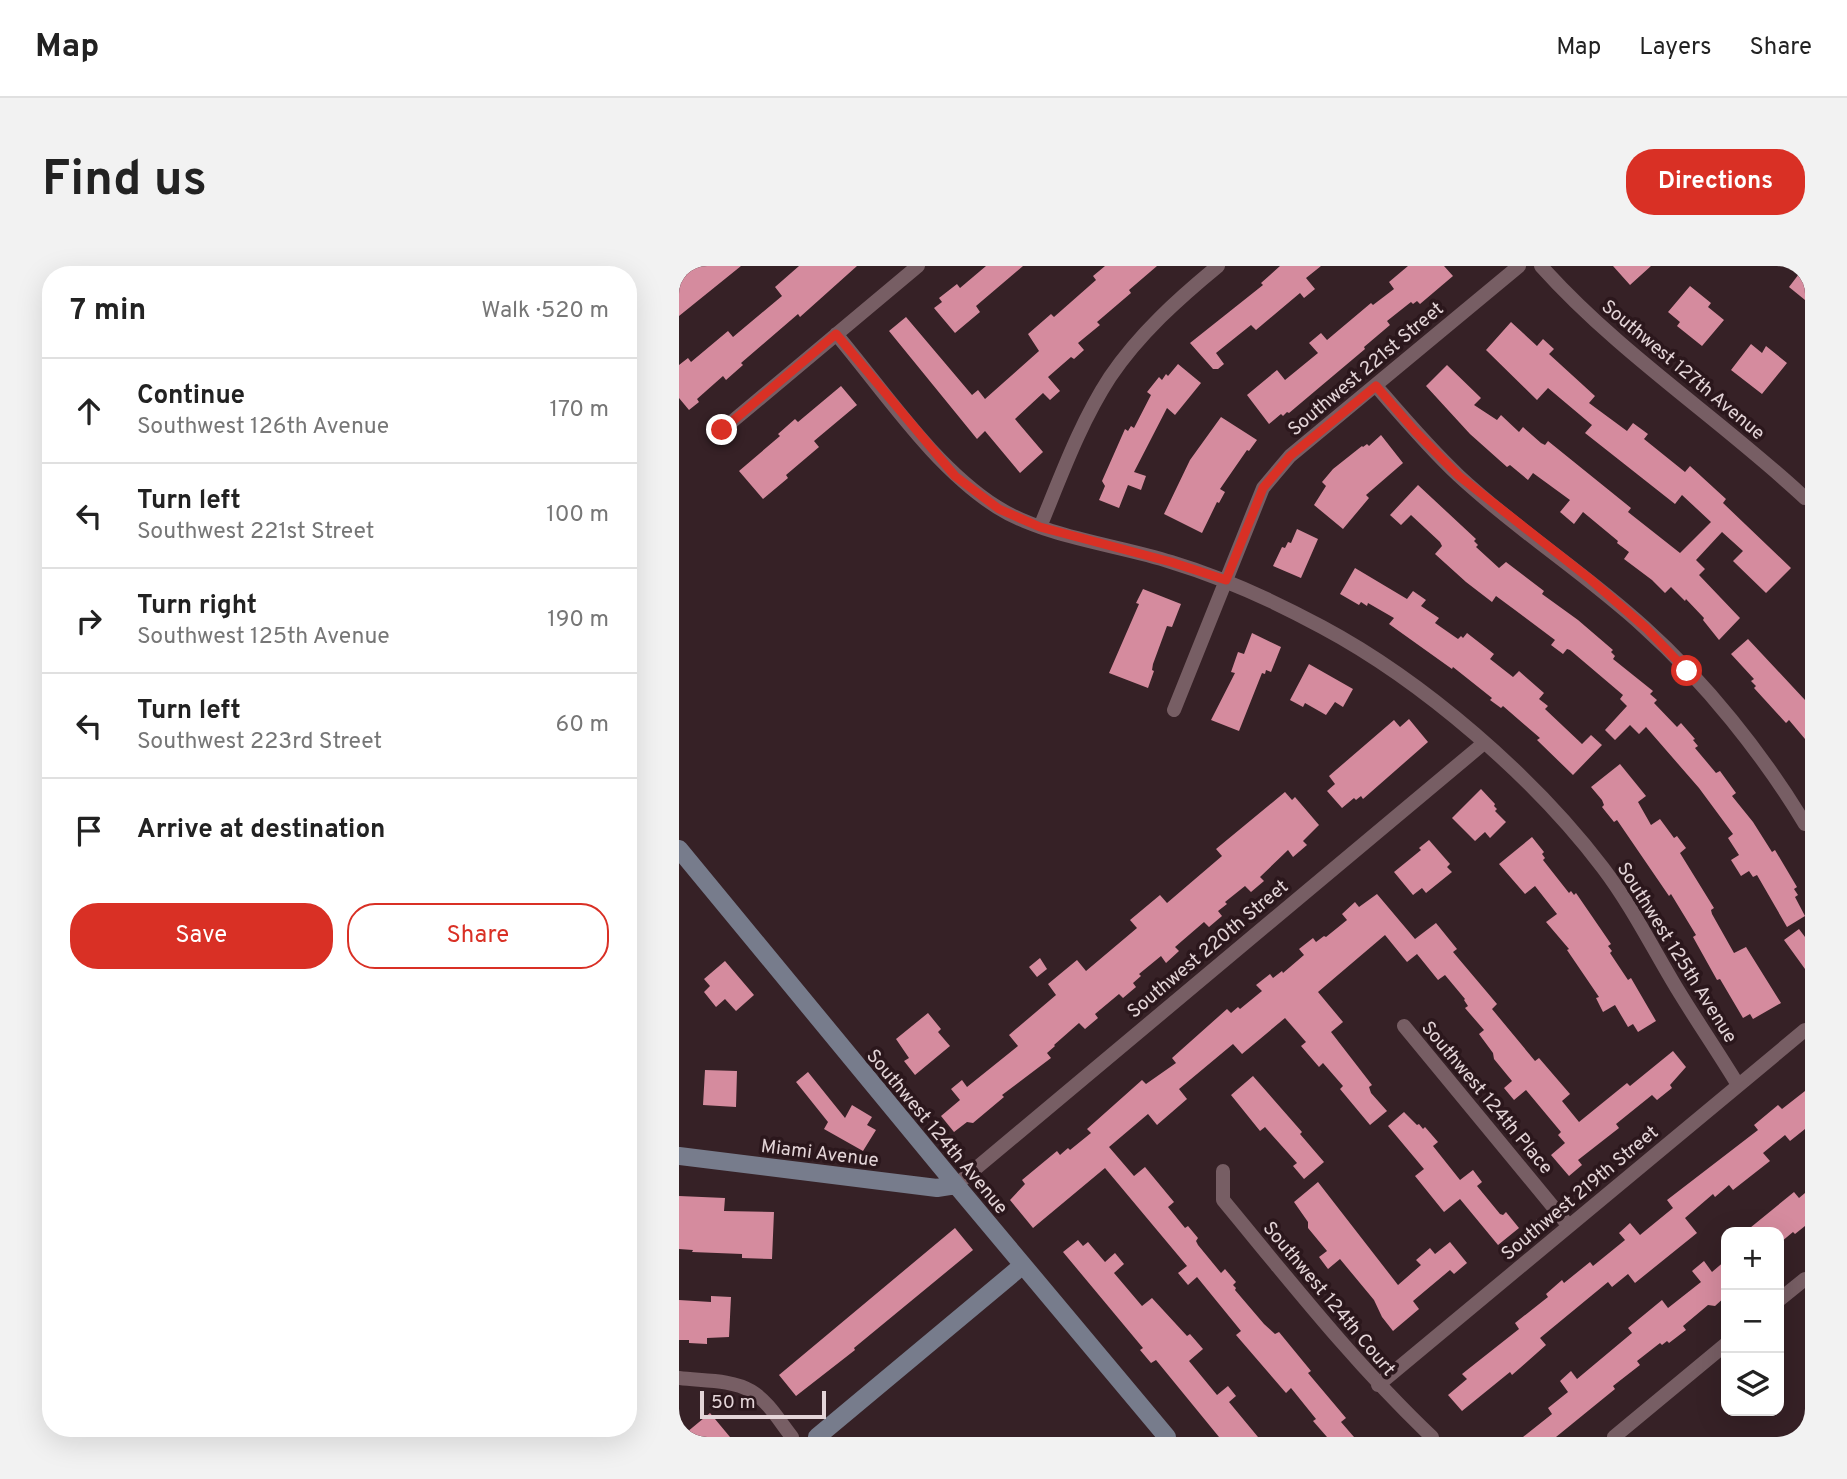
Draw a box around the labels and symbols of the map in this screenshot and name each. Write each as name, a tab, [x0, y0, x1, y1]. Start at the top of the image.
street label: Southwest 127th Avenue	[1596, 295, 1769, 446]
street label: Southwest 221st Street	[1283, 297, 1449, 442]
route end	[706, 414, 737, 445]
route start	[1671, 655, 1702, 686]
street label: Southwest 125th Avenue	[1611, 858, 1742, 1048]
street label: Southwest 220th Street	[1123, 875, 1294, 1024]
street label: Southwest 124th Place	[1415, 1017, 1558, 1180]
street label: Southwest 124th Avenue	[860, 1045, 1013, 1220]
street label: Southwest 219th Street	[1497, 1121, 1664, 1266]
street label: Miami Avenue	[759, 1135, 880, 1173]
street label: Southwest 124th Court	[1257, 1217, 1400, 1381]
scale bar	[700, 1388, 826, 1420]

